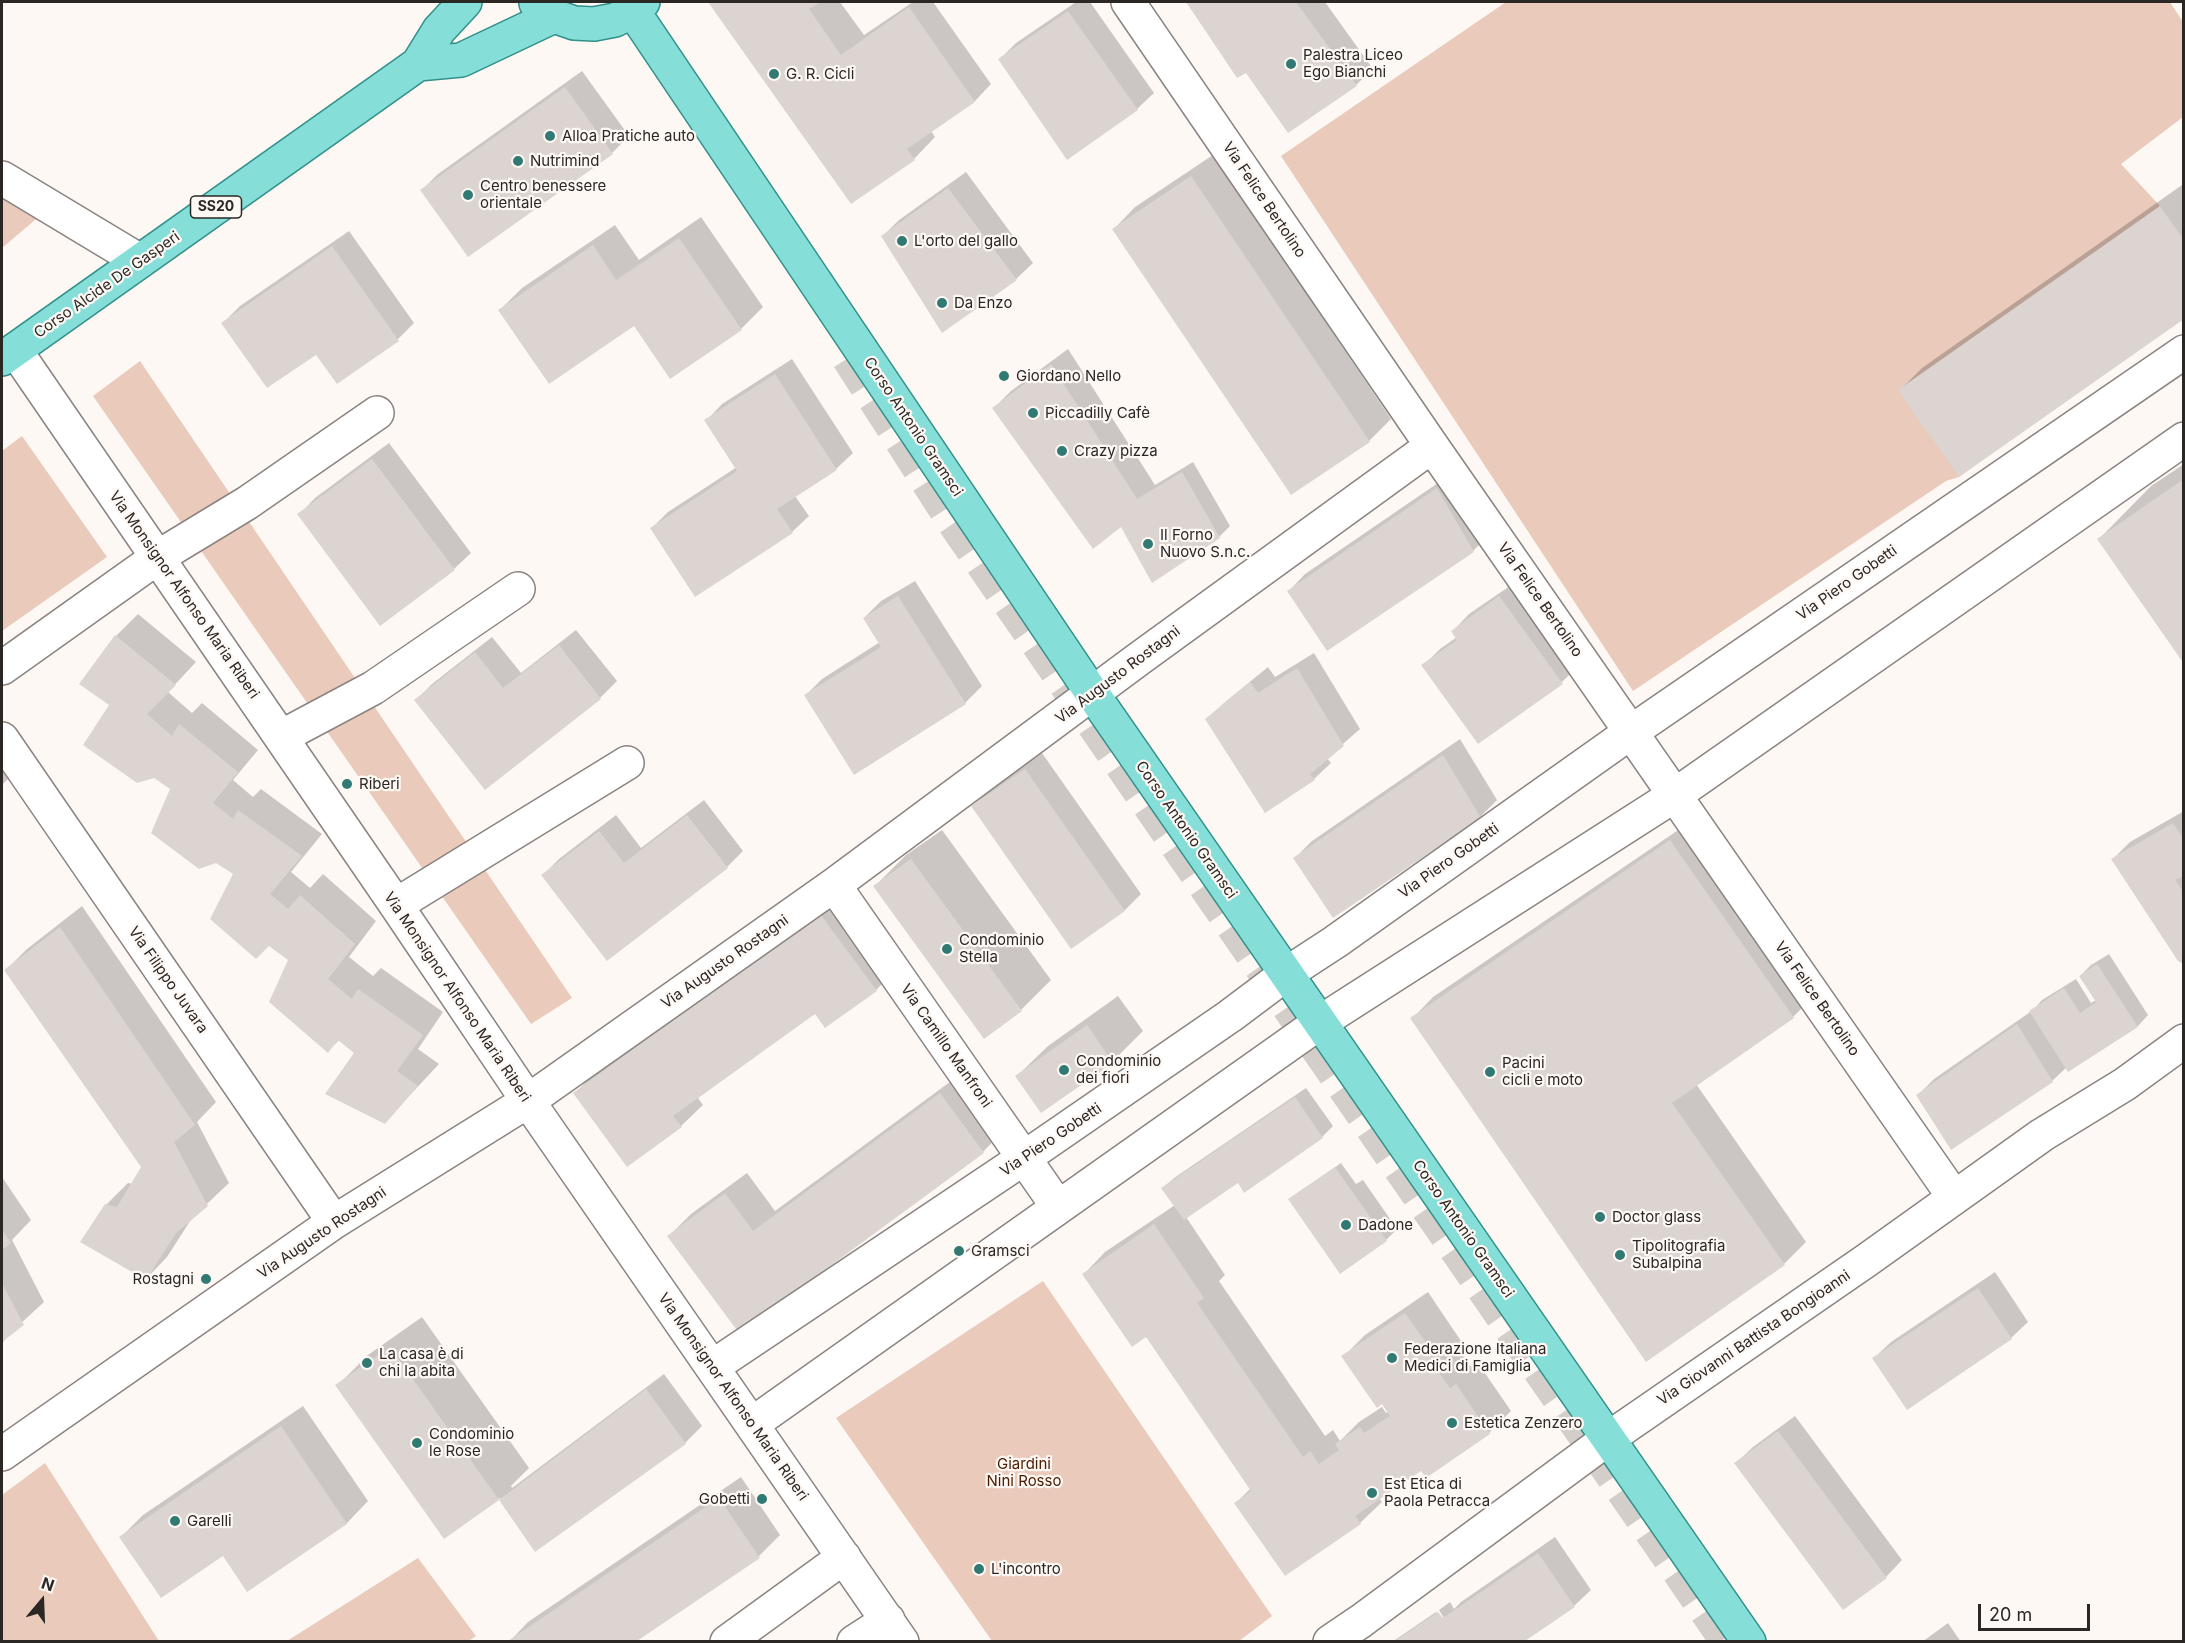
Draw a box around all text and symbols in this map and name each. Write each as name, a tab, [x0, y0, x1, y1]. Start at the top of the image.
place label: Palestra Liceo Ego Bianchi	[1303, 46, 1403, 81]
marker: Palestra Liceo Ego Bianchi	[1284, 57, 1298, 71]
place label: G. R. Cicli	[786, 65, 854, 83]
marker: G. R. Cicli	[767, 67, 781, 81]
place label: Alloa Pratiche auto	[562, 127, 695, 145]
marker: Alloa Pratiche auto	[543, 129, 557, 143]
street label: Via Felice Bertolino	[1219, 139, 1309, 261]
place label: Nutrimind	[530, 152, 599, 170]
marker: Nutrimind	[511, 154, 525, 168]
place label: Centro benessere orientale	[480, 177, 606, 212]
marker: Centro benessere orientale	[461, 188, 475, 202]
road number: SS20	[190, 196, 242, 218]
street label: Corso Alcide De Gasperi	[31, 228, 183, 342]
place label: L'orto del gallo	[914, 232, 1018, 250]
marker: L'orto del gallo	[895, 234, 909, 248]
place label: Da Enzo	[954, 294, 1012, 312]
marker: Da Enzo	[935, 296, 949, 310]
street label: Corso Antonio Gramsci	[860, 354, 966, 500]
place label: Giordano Nello	[1016, 367, 1121, 385]
marker: Giordano Nello	[997, 369, 1011, 383]
place label: Piccadilly Cafè	[1045, 404, 1150, 422]
marker: Piccadilly Cafè	[1026, 406, 1040, 420]
place label: Crazy pizza	[1074, 442, 1158, 460]
marker: Crazy pizza	[1055, 444, 1069, 458]
street label: Via Monsignor Alfonso Maria Riberi	[105, 488, 263, 702]
place label: Il Forno Nuovo S.n.c.	[1160, 526, 1250, 561]
marker: Il Forno Nuovo S.n.c.	[1141, 537, 1155, 551]
street label: Via Felice Bertolino	[1494, 539, 1586, 661]
street label: Via Piero Gobetti	[1793, 542, 1901, 624]
street label: Via Augusto Rostagni	[1052, 622, 1184, 728]
street label: Corso Antonio Gramsci	[1132, 758, 1240, 902]
place label: Riberi	[359, 775, 400, 793]
marker: Riberi	[340, 777, 354, 791]
street label: Via Piero Gobetti	[1395, 820, 1503, 902]
street label: Via Monsignor Alfonso Maria Riberi	[380, 889, 534, 1105]
street label: Via Augusto Rostagni	[658, 911, 792, 1013]
street label: Via Filippo Juvara	[124, 923, 212, 1037]
place label: Condominio Stella	[959, 931, 1044, 966]
street label: Via Felice Bertolino	[1771, 938, 1863, 1060]
marker: Condominio Stella	[940, 942, 954, 956]
street label: Via Camillo Manfroni	[897, 981, 995, 1111]
place label: Condominio dei fiori	[1076, 1052, 1161, 1087]
place label: Pacini cicli e moto	[1502, 1054, 1583, 1089]
marker: Condominio dei fiori	[1057, 1063, 1071, 1077]
marker: Pacini cicli e moto	[1483, 1065, 1497, 1079]
street label: Via Piero Gobetti	[997, 1099, 1105, 1181]
street label: Corso Antonio Gramsci	[1409, 1157, 1517, 1301]
street label: Via Augusto Rostagni	[254, 1183, 390, 1283]
place label: Doctor glass	[1612, 1208, 1701, 1226]
marker: Doctor glass	[1593, 1210, 1607, 1224]
place label: Dadone	[1358, 1216, 1413, 1234]
marker: Dadone	[1339, 1218, 1353, 1232]
place label: Tipolitografia Subalpina	[1632, 1237, 1725, 1272]
place label: Gramsci	[971, 1242, 1030, 1260]
marker: Gramsci	[952, 1244, 966, 1258]
marker: Tipolitografia Subalpina	[1613, 1248, 1627, 1262]
street label: Via Giovanni Battista Bongioanni	[1654, 1267, 1854, 1409]
place label: Rostagni	[133, 1270, 194, 1288]
marker: Rostagni	[199, 1272, 213, 1286]
street label: Via Monsignor Alfonso Maria Riberi	[654, 1290, 812, 1504]
place label: Federazione Italiana Medici di Famiglia	[1404, 1340, 1546, 1375]
place label: La casa è di chi la abita	[379, 1345, 464, 1380]
marker: Federazione Italiana Medici di Famiglia	[1385, 1351, 1399, 1365]
marker: La casa è di chi la abita	[360, 1356, 374, 1370]
place label: Estetica Zenzero	[1464, 1414, 1583, 1432]
marker: Estetica Zenzero	[1445, 1416, 1459, 1430]
place label: Condominio le Rose	[429, 1425, 514, 1460]
marker: Condominio le Rose	[410, 1436, 424, 1450]
park label: Giardini Nini Rosso	[987, 1455, 1061, 1490]
place label: Est Etica di Paola Petracca	[1384, 1475, 1490, 1510]
marker: Est Etica di Paola Petracca	[1365, 1486, 1379, 1500]
place label: Gobetti	[699, 1490, 750, 1508]
marker: Gobetti	[755, 1492, 769, 1506]
place label: Garelli	[187, 1512, 232, 1530]
marker: Garelli	[168, 1514, 182, 1528]
place label: L'incontro	[991, 1560, 1061, 1578]
marker: L'incontro	[972, 1562, 986, 1576]
north arrow	[12, 1571, 72, 1631]
text: N	[39, 1573, 57, 1595]
scale bar	[1981, 1592, 2094, 1630]
text: 20 m	[1989, 1604, 2032, 1625]

